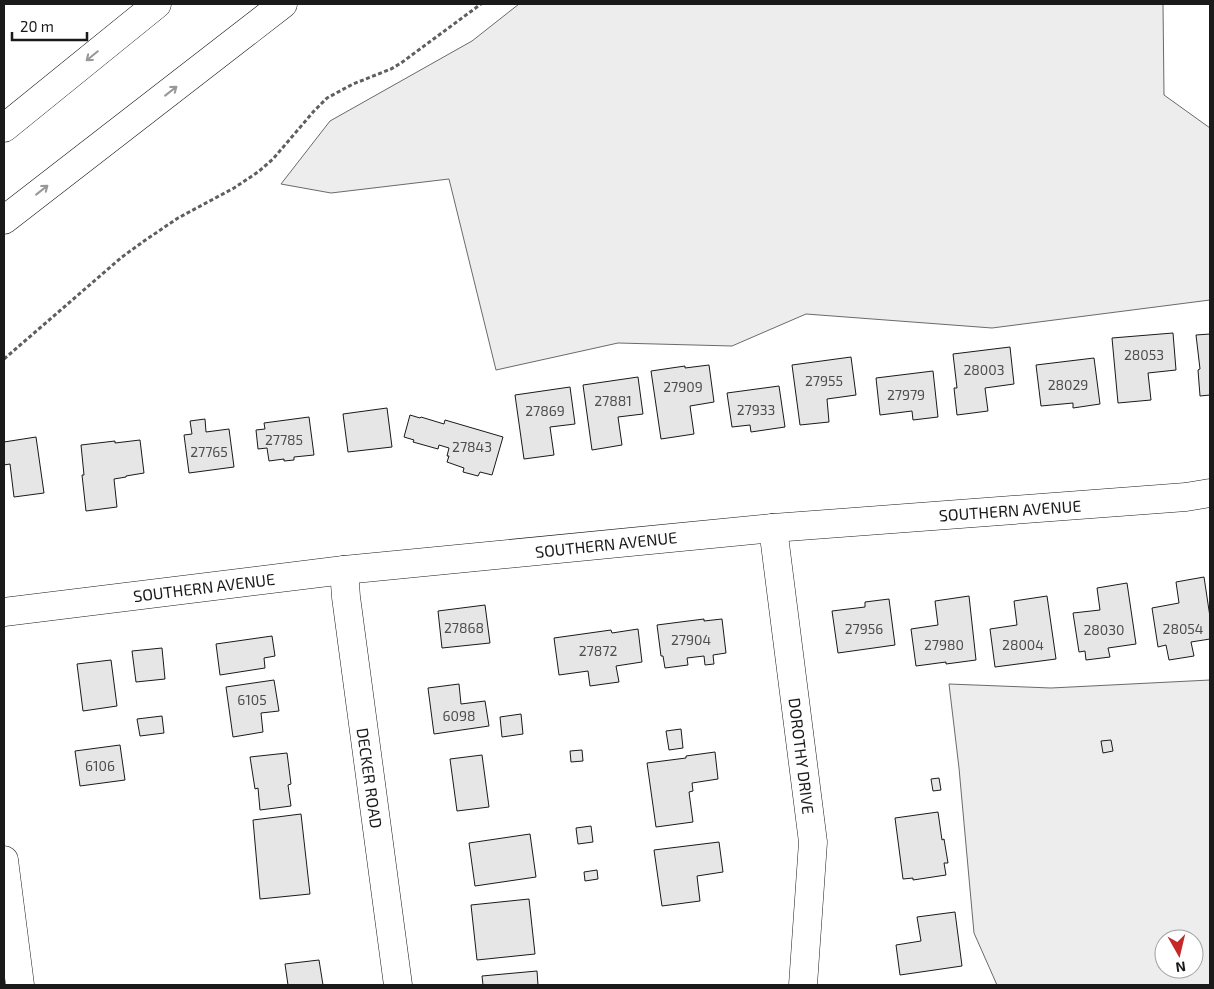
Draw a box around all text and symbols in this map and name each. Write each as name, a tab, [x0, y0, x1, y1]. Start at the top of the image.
scale bar	[12, 10, 88, 42]
text: 20 m	[20, 17, 54, 35]
one-way arrow	[86, 51, 99, 62]
one-way arrow	[164, 85, 177, 96]
one-way arrow	[35, 185, 49, 195]
house number: 28053	[1124, 346, 1164, 363]
house number: 28003	[963, 361, 1005, 378]
house number: 27955	[805, 372, 843, 389]
house number: 28029	[1048, 376, 1088, 393]
house number: 27909	[663, 378, 703, 395]
house number: 27979	[887, 386, 925, 403]
house number: 27881	[594, 392, 632, 409]
house number: 27933	[737, 401, 775, 418]
house number: 27869	[525, 402, 565, 419]
house number: 27785	[265, 431, 303, 448]
house number: 27843	[452, 438, 492, 455]
house number: 27765	[190, 443, 228, 460]
street label: SOUTHERN AVENUE	[938, 496, 1082, 524]
street label: SOUTHERN AVENUE	[534, 527, 678, 561]
street label: SOUTHERN AVENUE	[132, 569, 276, 605]
house number: 27868	[444, 619, 484, 636]
house number: 27956	[845, 620, 883, 637]
house number: 28054	[1163, 620, 1203, 637]
house number: 28030	[1083, 621, 1125, 638]
house number: 27904	[671, 631, 711, 648]
house number: 27980	[924, 636, 964, 653]
house number: 28004	[1002, 636, 1044, 653]
house number: 27872	[579, 642, 617, 659]
house number: 6105	[237, 691, 267, 708]
street label: DOROTHY DRIVE	[785, 697, 819, 815]
house number: 6098	[443, 707, 475, 724]
street label: DECKER ROAD	[354, 726, 386, 830]
house number: 6106	[85, 757, 115, 774]
north arrow	[1154, 929, 1204, 979]
text: N	[1175, 958, 1187, 976]

